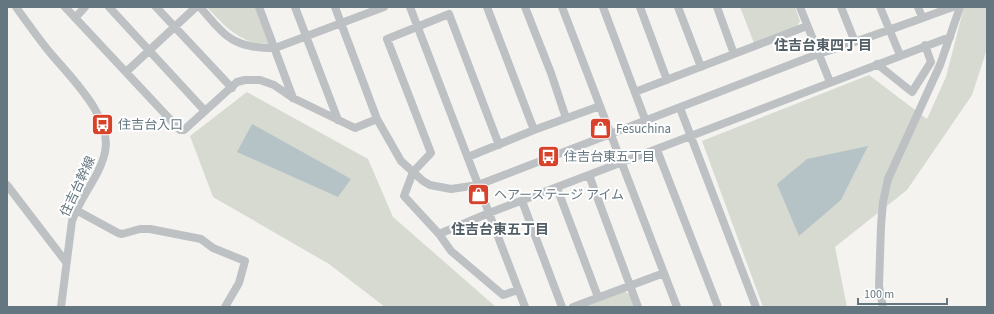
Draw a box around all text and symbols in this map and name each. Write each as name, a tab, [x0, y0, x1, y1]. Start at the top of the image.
district label: 住吉台東四丁目	[774, 36, 872, 56]
bus stop icon: 住吉台入口	[90, 111, 116, 137]
shop icon: Fesuchina	[588, 115, 614, 141]
place label: 住吉台入口	[118, 116, 183, 134]
place label: Fesuchina	[616, 120, 671, 138]
bus stop icon: 住吉台東五丁目	[536, 143, 562, 169]
place label: 住吉台東五丁目	[564, 148, 655, 166]
street label: 住吉台幹線	[56, 153, 100, 220]
shop icon: ヘアーステージ アイム	[465, 181, 491, 207]
place label: ヘアーステージ アイム	[494, 186, 624, 204]
district label: 住吉台東五丁目	[451, 220, 549, 240]
scale bar	[858, 280, 947, 306]
text: 100 m	[864, 286, 894, 303]

